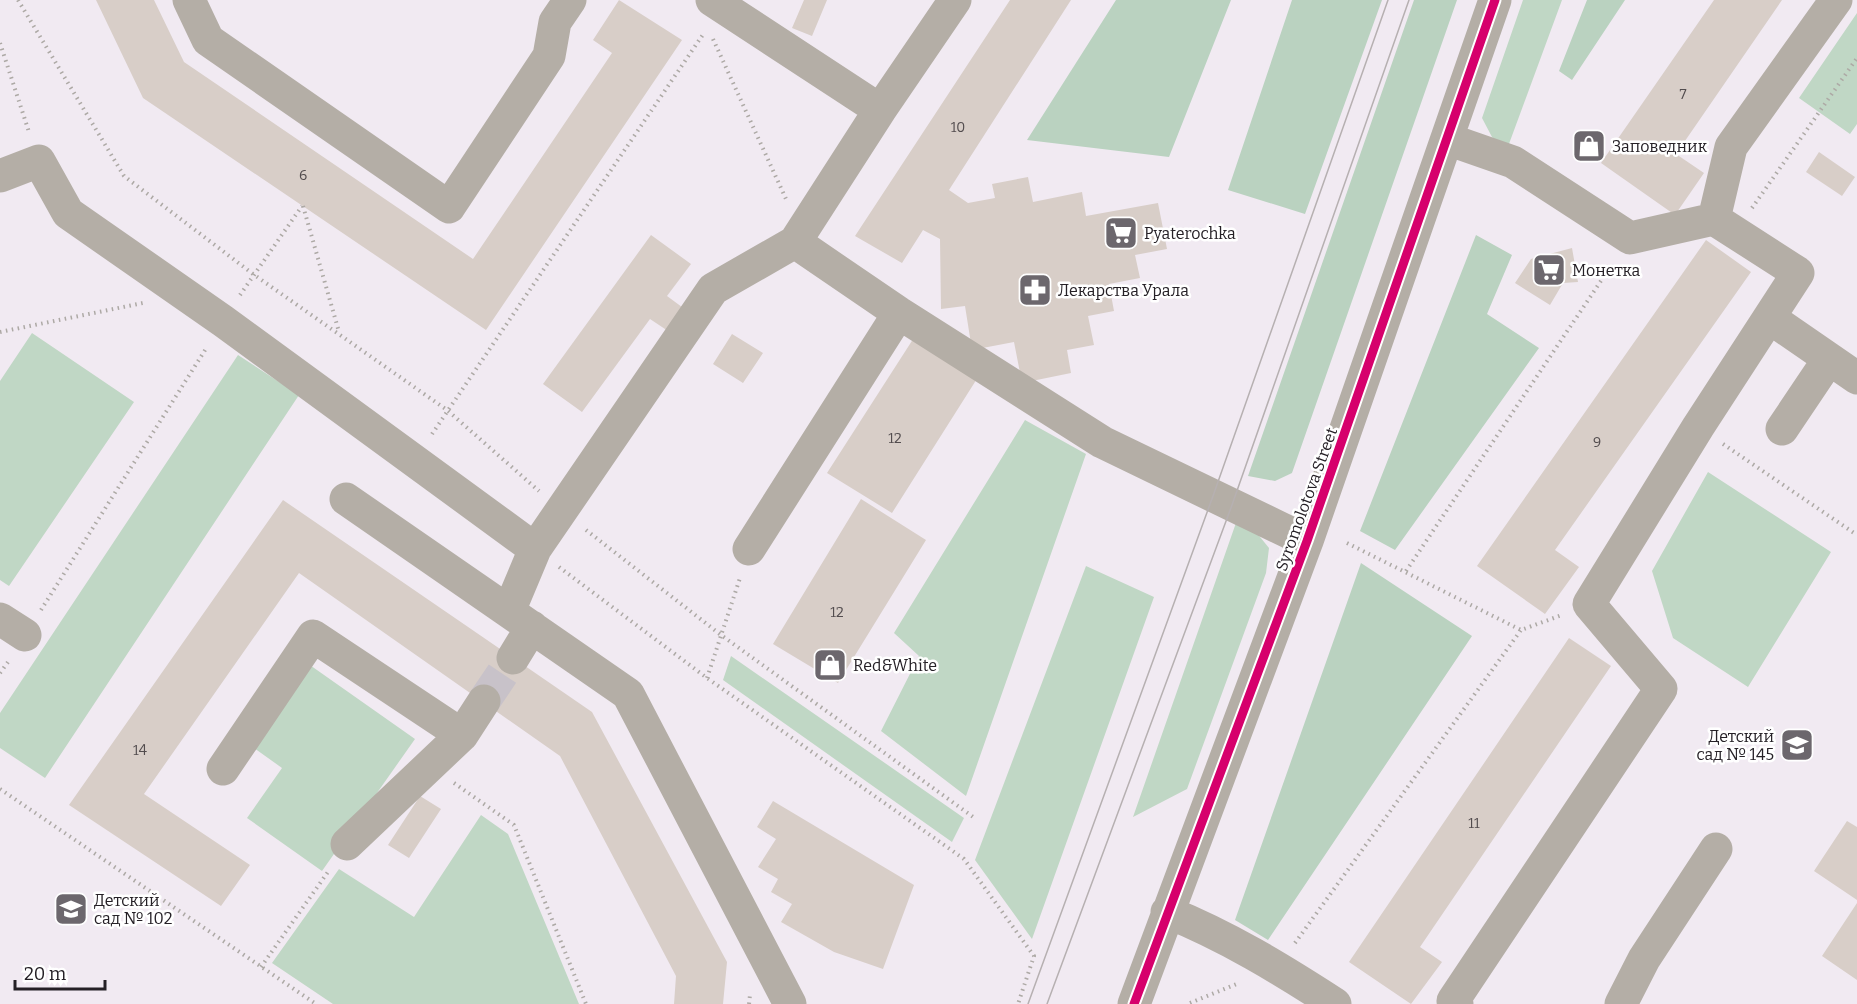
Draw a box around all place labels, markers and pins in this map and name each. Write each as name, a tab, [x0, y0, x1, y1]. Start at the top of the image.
shop icon: Заповедник	[1571, 128, 1607, 164]
place label: Заповедник	[1612, 137, 1708, 156]
supermarket icon: Pyaterochka	[1103, 215, 1139, 251]
place label: Pyaterochka	[1144, 224, 1236, 243]
supermarket icon: Монетка	[1531, 252, 1567, 288]
place label: Монетка	[1572, 261, 1640, 280]
pharmacy icon: Лекарства Урала	[1017, 272, 1053, 308]
place label: Лекарства Урала	[1058, 281, 1189, 300]
shop icon: Red&White	[812, 647, 848, 683]
place label: Red&White	[853, 656, 937, 675]
place label: Детский сад № 145	[1697, 727, 1774, 764]
school or university icon: Детский сад № 145	[1779, 727, 1815, 763]
school or university icon: Детский сад № 102	[53, 891, 89, 927]
place label: Детский сад № 102	[94, 891, 172, 928]

